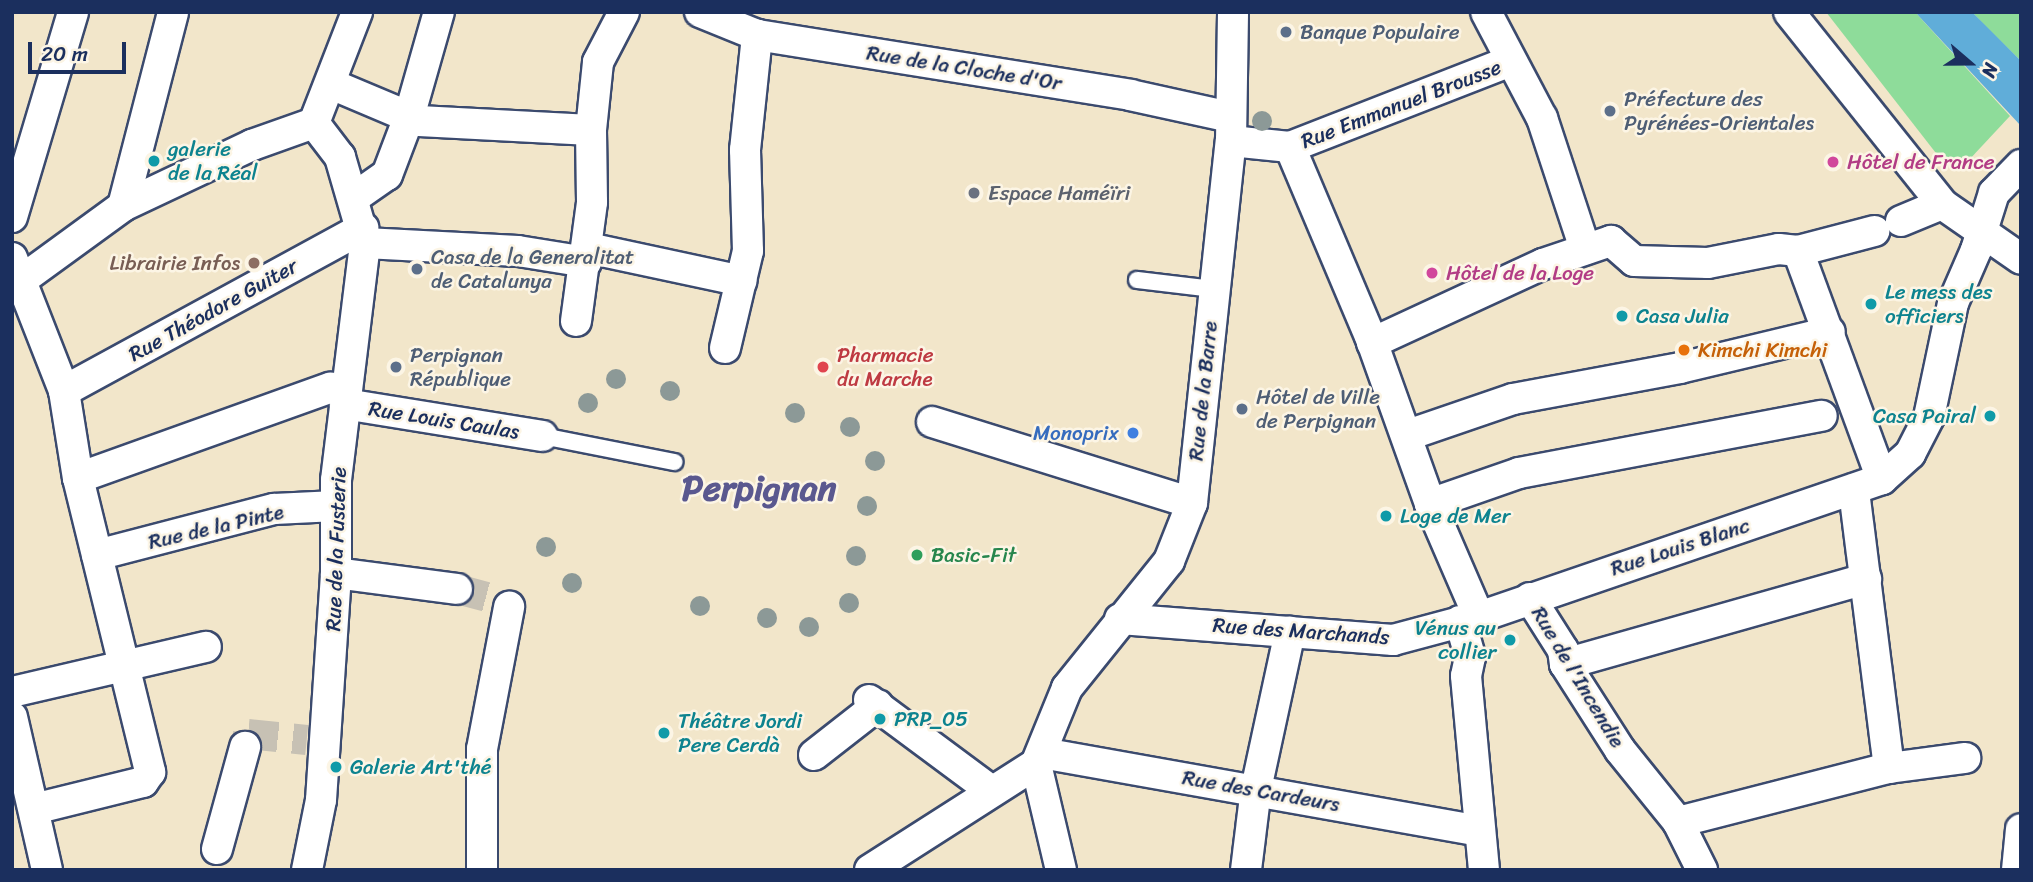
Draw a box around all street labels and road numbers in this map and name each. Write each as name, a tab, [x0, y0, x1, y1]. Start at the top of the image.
street label: Rue de la Cloche d'Or	[864, 40, 1064, 96]
street label: Rue Emmanuel Brousse	[1298, 54, 1504, 154]
street label: Rue Théodore Guiter	[125, 253, 301, 367]
street label: Rue de la Barre	[1183, 319, 1223, 463]
street label: Rue Louis Caulas	[366, 396, 522, 444]
street label: Rue de la Fusterie	[320, 465, 352, 633]
street label: Rue de la Pinte	[145, 499, 287, 555]
street label: Rue Louis Blanc	[1607, 513, 1753, 581]
street label: Rue de l'Incendie	[1526, 602, 1630, 752]
street label: Rue des Marchands	[1212, 612, 1390, 650]
street label: Rue des Cardeurs	[1180, 765, 1342, 817]

